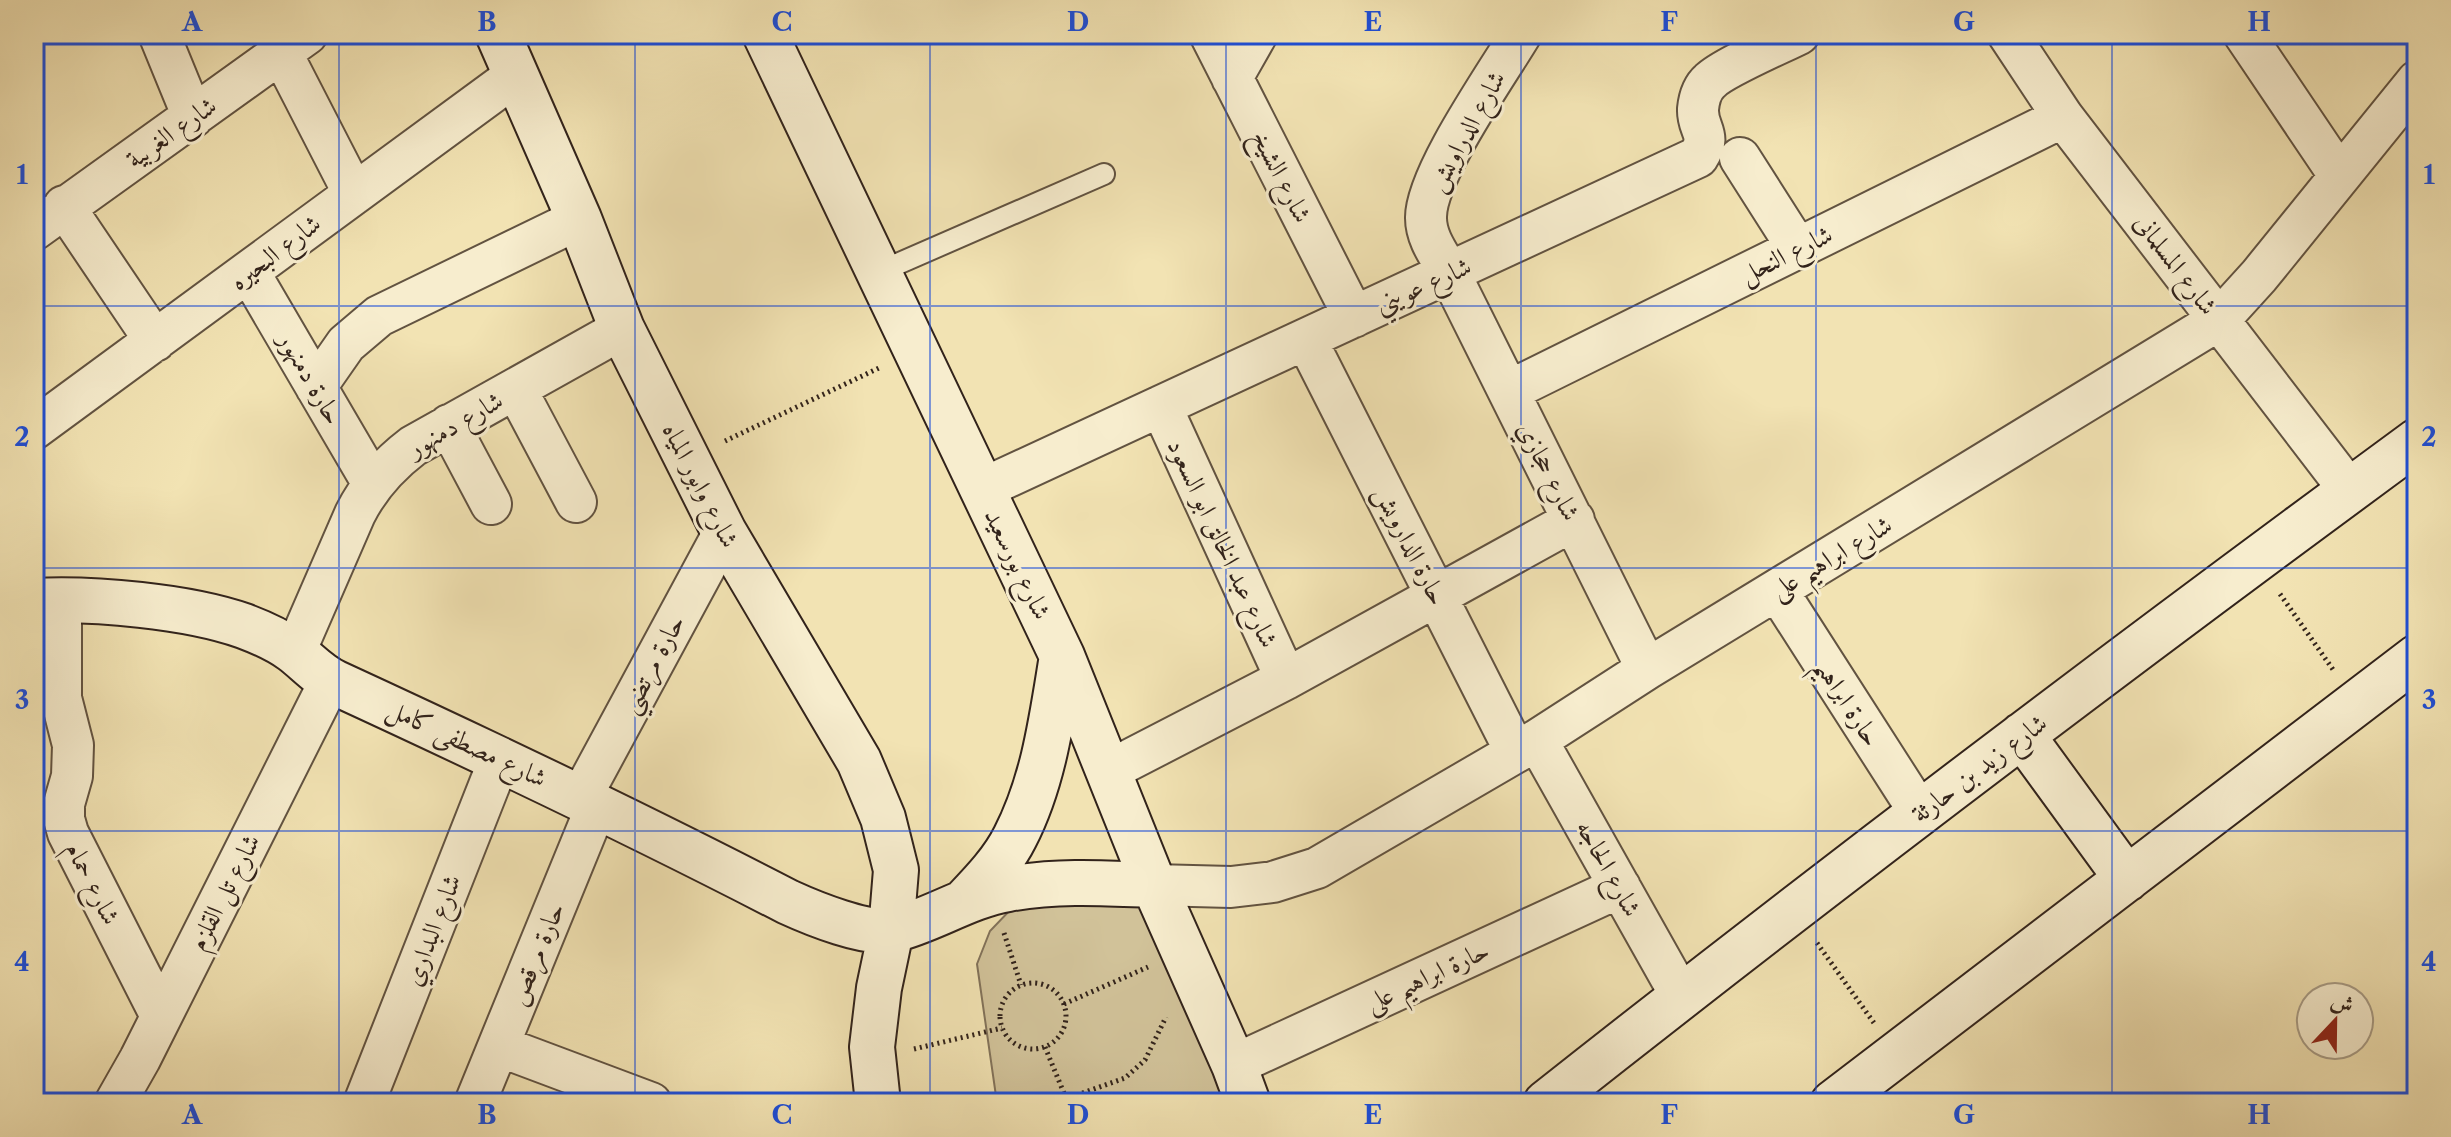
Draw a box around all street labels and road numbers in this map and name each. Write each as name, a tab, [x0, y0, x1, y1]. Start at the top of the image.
street label: شارع الدراويش	[1420, 65, 1518, 200]
street label: شارع الغربية	[119, 89, 226, 180]
street label: شارع الشيخ	[1238, 124, 1319, 231]
street label: شارع البحيره	[223, 207, 331, 302]
street label: شارع المسلمانى	[2123, 207, 2225, 325]
street label: شارع النحل	[1734, 218, 1840, 296]
street label: شارع عويني	[1370, 250, 1479, 327]
street label: حارة دمنهور	[269, 323, 350, 431]
street label: شارع دمنهور	[399, 384, 512, 471]
street label: شارع حجازي	[1505, 416, 1587, 529]
street label: شارع وابور المياه	[651, 417, 746, 556]
street label: شارع عبد الخالق ابو السعود	[1155, 433, 1285, 655]
street label: حارة الدارويش	[1365, 480, 1455, 611]
street label: شارع بورسعيد	[972, 503, 1059, 627]
street label: شارع ابراهيم على	[1764, 508, 1903, 614]
street label: حارة مرتضي	[613, 609, 698, 723]
street label: حارة ابراهيم	[1799, 652, 1888, 757]
street label: شارع مصطفى كامل	[379, 692, 552, 799]
street label: شارع زيد بن حارثة	[1905, 707, 2057, 834]
street label: شارع الحاجه	[1564, 814, 1649, 925]
street label: شارع تل القلزم	[181, 828, 273, 959]
street label: شارع حمام	[52, 836, 127, 933]
street label: شارع البداري	[396, 870, 473, 992]
street label: حارة مرقص	[501, 898, 573, 1011]
street label: حارة ابراهيم على	[1360, 933, 1498, 1028]

